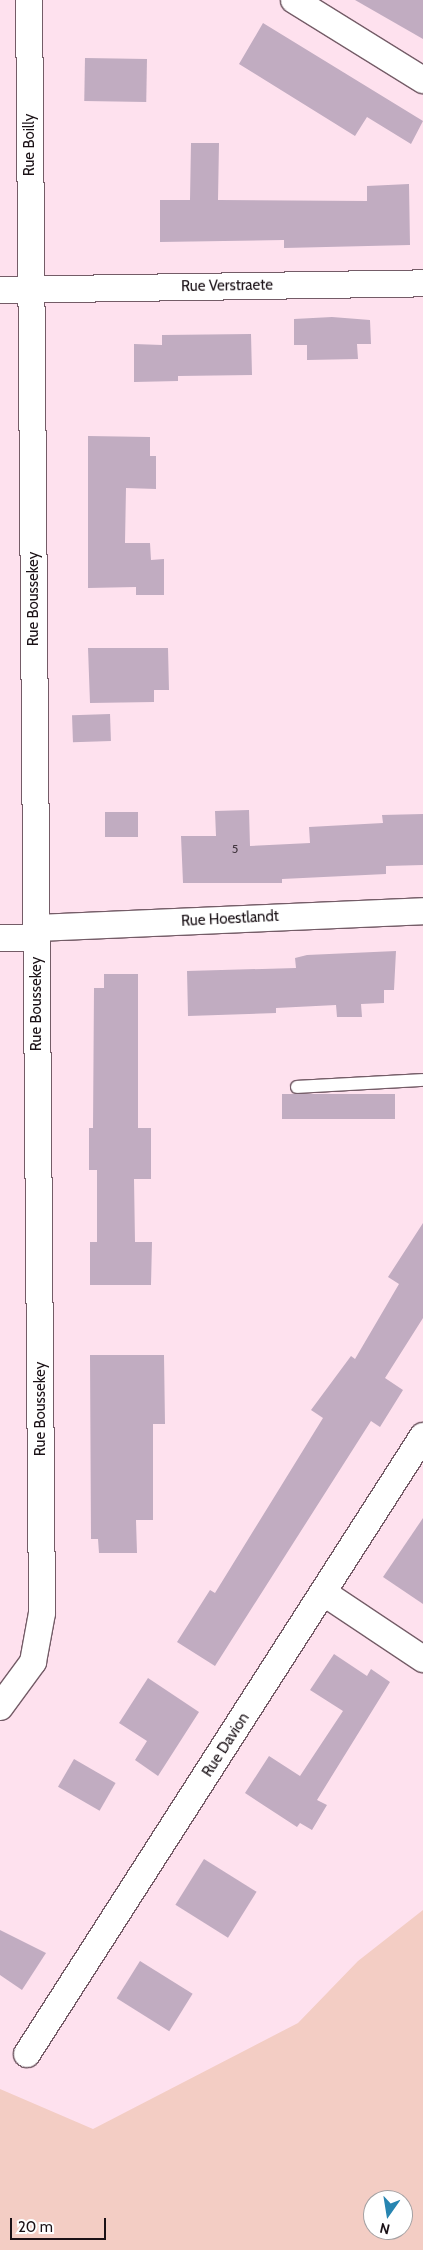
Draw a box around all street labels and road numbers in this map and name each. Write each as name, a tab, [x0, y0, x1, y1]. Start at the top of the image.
street label: Rue Boilly	[21, 114, 39, 176]
street label: Rue Verstraete	[181, 276, 273, 296]
street label: Rue Boussekey	[25, 552, 43, 646]
street label: Rue Hoestlandt	[181, 907, 279, 931]
street label: Rue Boussekey	[28, 957, 46, 1051]
street label: Rue Boussekey	[32, 1362, 50, 1456]
street label: Rue Davion	[199, 1710, 253, 1780]

